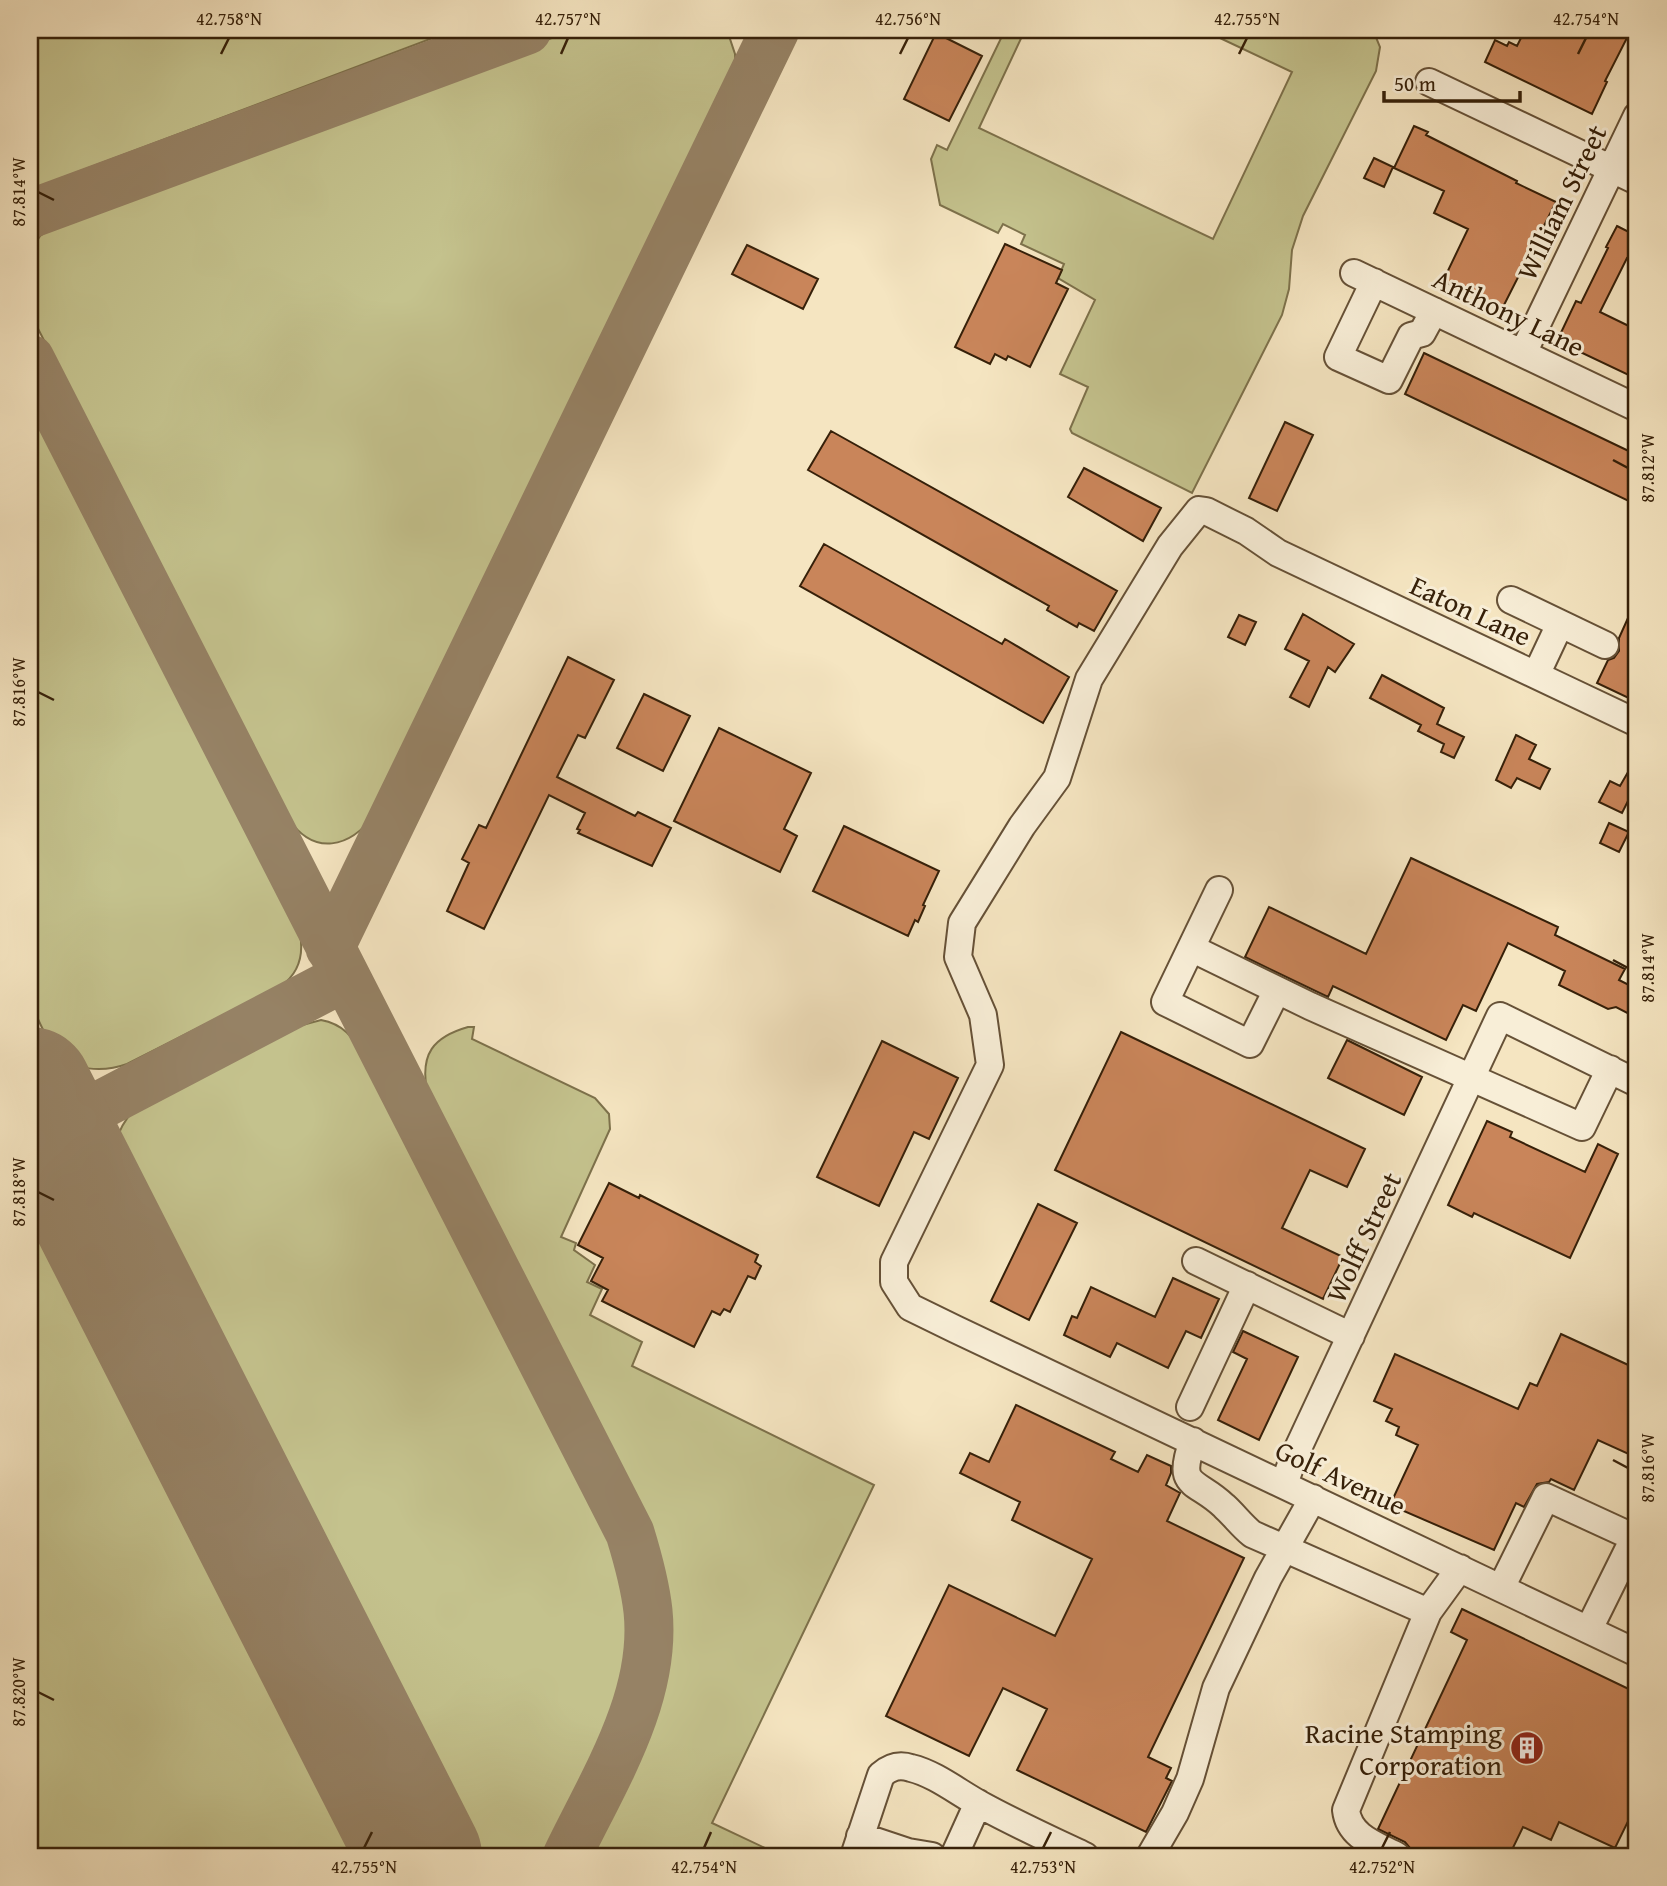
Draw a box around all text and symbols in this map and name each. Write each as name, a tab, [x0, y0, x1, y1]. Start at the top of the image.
text: 42.758°N	[196, 5, 262, 32]
text: 42.757°N	[535, 5, 601, 32]
text: 42.756°N	[875, 5, 941, 32]
text: 42.755°N	[1214, 5, 1280, 32]
text: 42.754°N	[1553, 5, 1619, 32]
scale bar	[1384, 60, 1520, 104]
text: 50 m	[1394, 68, 1436, 99]
street label: William Street	[1506, 117, 1616, 287]
text: 87.814°W	[5, 157, 32, 227]
street label: Anthony Lane	[1426, 258, 1592, 366]
text: 87.812°W	[1634, 433, 1661, 503]
street label: Eaton Lane	[1404, 564, 1538, 656]
text: 87.816°W	[5, 657, 32, 727]
text: 87.814°W	[1634, 933, 1661, 1003]
text: 87.818°W	[5, 1157, 32, 1227]
street label: Wolff Street	[1315, 1165, 1411, 1309]
street label: Golf Avenue	[1269, 1429, 1413, 1525]
text: 87.816°W	[1634, 1433, 1661, 1503]
text: 87.820°W	[5, 1657, 32, 1727]
place label: Racine Stamping Corporation	[1305, 1712, 1502, 1785]
building icon: Racine Stamping Corporation	[1508, 1729, 1546, 1767]
text: 42.755°N	[331, 1853, 397, 1880]
text: 42.754°N	[671, 1853, 737, 1880]
text: 42.753°N	[1010, 1853, 1076, 1880]
text: 42.752°N	[1349, 1853, 1415, 1880]

